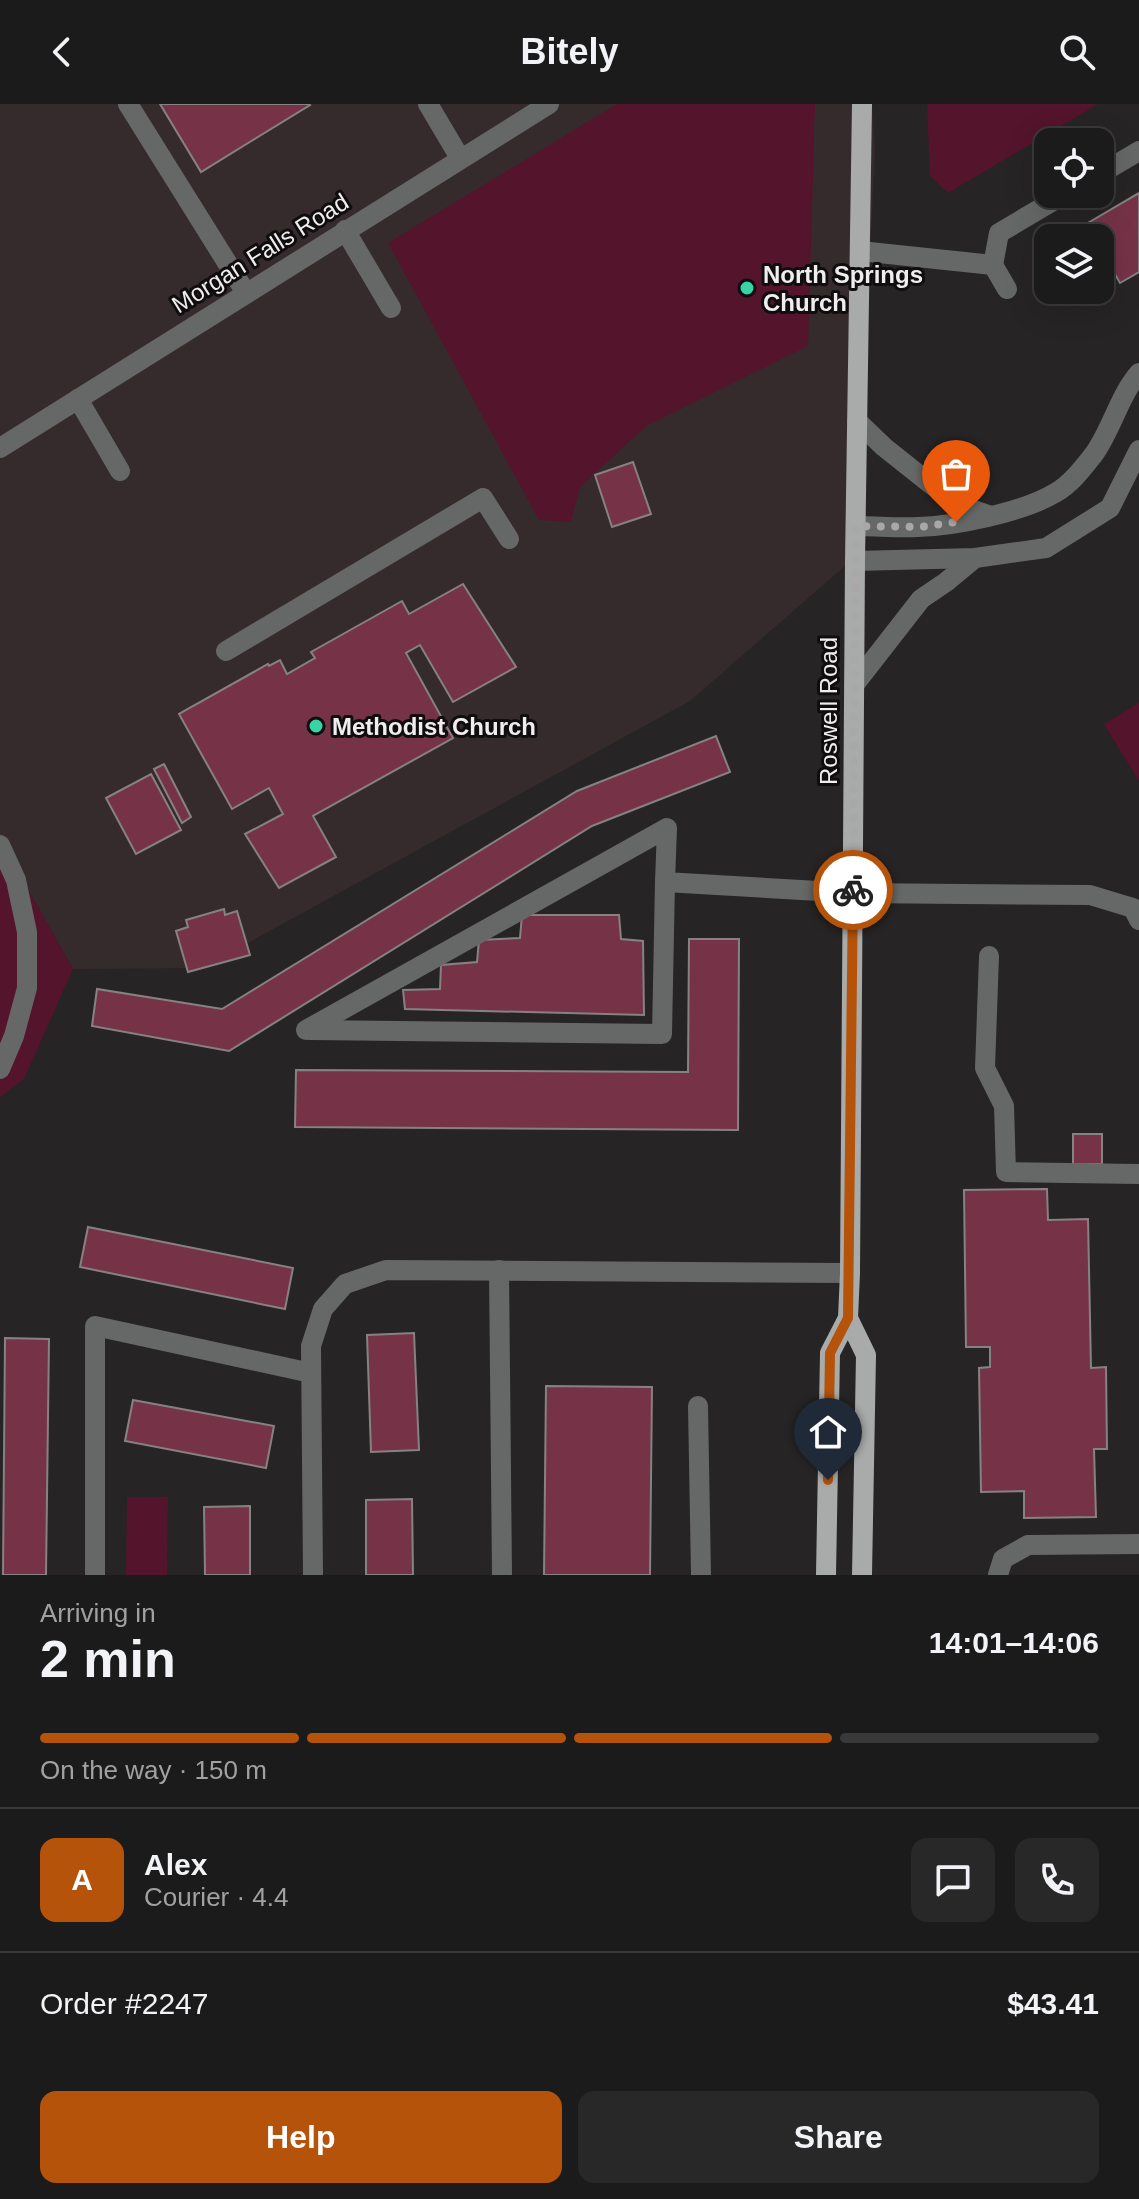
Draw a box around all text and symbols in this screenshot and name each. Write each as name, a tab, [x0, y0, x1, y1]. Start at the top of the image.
icon: back	[40, 30, 84, 74]
icon: search	[1055, 30, 1099, 74]
text: Bitely	[520, 31, 619, 72]
map controls	[1034, 128, 1114, 304]
button: locate	[1034, 128, 1114, 208]
street label: Morgan Falls Road	[167, 188, 353, 318]
button: layers	[1034, 224, 1114, 304]
place label: North Springs Church	[763, 261, 923, 316]
marker: North Springs Church	[738, 279, 756, 297]
pin	[922, 440, 990, 522]
icon: bag	[934, 452, 978, 496]
street label: Roswell Road	[815, 637, 842, 785]
place label: Methodist Church	[332, 713, 536, 740]
marker: Methodist Church	[307, 717, 325, 735]
courier	[813, 850, 893, 930]
icon: bike	[831, 868, 875, 912]
pin	[794, 1398, 862, 1480]
icon: home	[806, 1410, 850, 1454]
text: Arriving in	[40, 1598, 156, 1628]
text: 14:01–14:06	[929, 1626, 1099, 1659]
text: 2 min	[40, 1630, 176, 1688]
text: On the way · 150 m	[40, 1755, 267, 1785]
button: chat	[911, 1838, 995, 1922]
button: phone	[1015, 1838, 1099, 1922]
text: Alex	[144, 1848, 207, 1881]
text: A	[71, 1863, 93, 1896]
text: Courier · 4.4	[144, 1882, 289, 1912]
text: Order #2247	[40, 1987, 208, 2020]
text: $43.41	[1007, 1987, 1099, 2020]
button: Help	[40, 2091, 562, 2183]
button: Share	[578, 2091, 1099, 2183]

